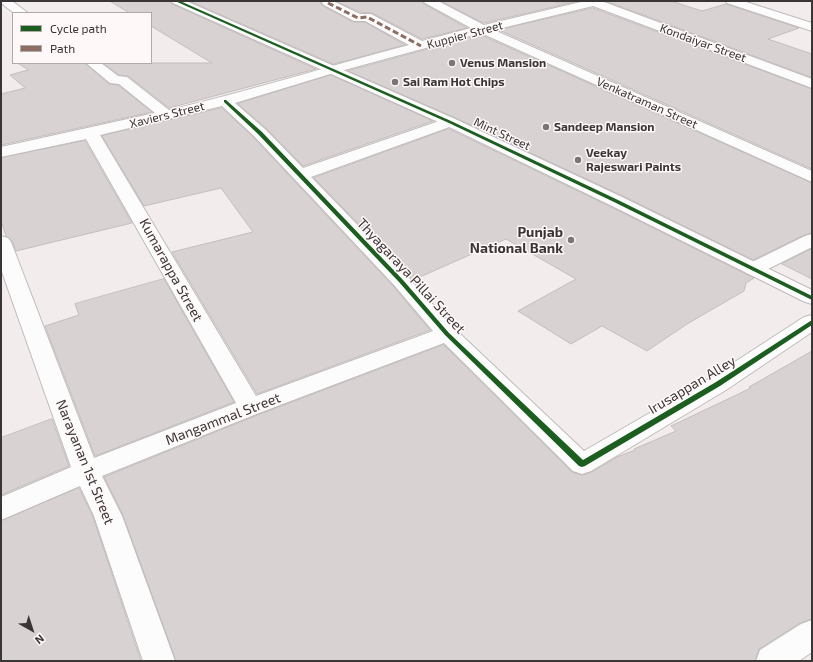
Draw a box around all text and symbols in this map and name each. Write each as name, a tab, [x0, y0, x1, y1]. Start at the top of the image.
legend	[12, 12, 152, 64]
street label: Kuppier Street	[425, 18, 505, 52]
text: Cycle path	[50, 21, 107, 35]
street label: Kondaiyar Street	[658, 21, 748, 65]
text: Path	[50, 41, 75, 55]
place label: Venus Mansion	[460, 56, 546, 70]
marker: Venus Mansion	[447, 58, 457, 68]
street label: Venkatraman Street	[594, 74, 700, 132]
place label: Sai Ram Hot Chips	[403, 75, 505, 89]
marker: Sai Ram Hot Chips	[390, 77, 400, 87]
street label: Xaviers Street	[128, 99, 206, 131]
street label: Mint Street	[471, 115, 533, 153]
place label: Sandeep Mansion	[554, 120, 655, 134]
marker: Sandeep Mansion	[541, 122, 551, 132]
place label: Veekay Rajeswari Paints	[586, 146, 681, 174]
marker: Veekay Rajeswari Paints	[573, 155, 583, 165]
street label: Kumarappa Street	[136, 215, 206, 325]
street label: Thyagaraya Pillai Street	[353, 215, 469, 337]
place label: Punjab National Bank	[470, 224, 563, 256]
marker: Punjab National Bank	[566, 235, 576, 245]
street label: Irusappan Alley	[645, 352, 739, 418]
street label: Mangammal Street	[163, 389, 283, 449]
street label: Narayanan 1st Street	[52, 397, 118, 527]
north arrow	[12, 610, 52, 650]
text: N	[33, 632, 47, 647]

